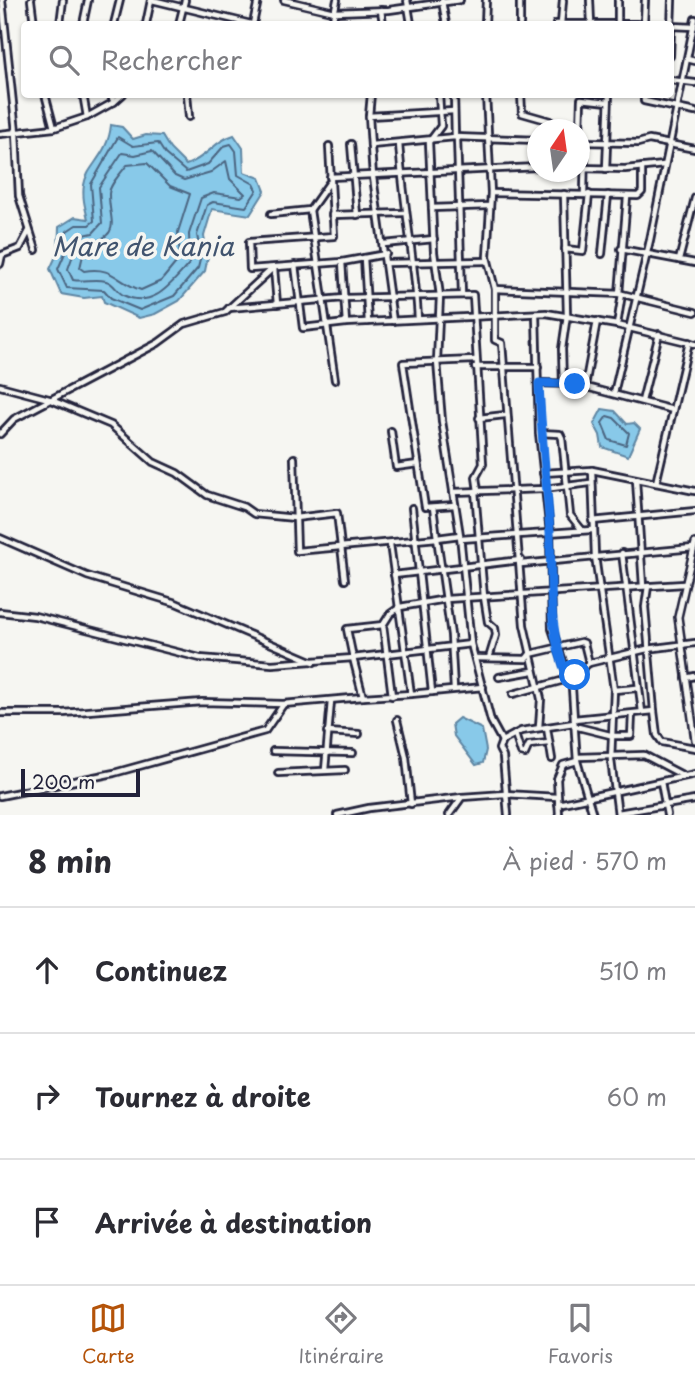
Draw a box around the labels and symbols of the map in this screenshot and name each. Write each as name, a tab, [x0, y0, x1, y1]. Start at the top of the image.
north arrow	[527, 119, 590, 182]
water label: Mare de Kania	[52, 226, 235, 265]
route end	[559, 368, 590, 399]
route start	[559, 659, 590, 690]
scale bar	[21, 766, 140, 798]

